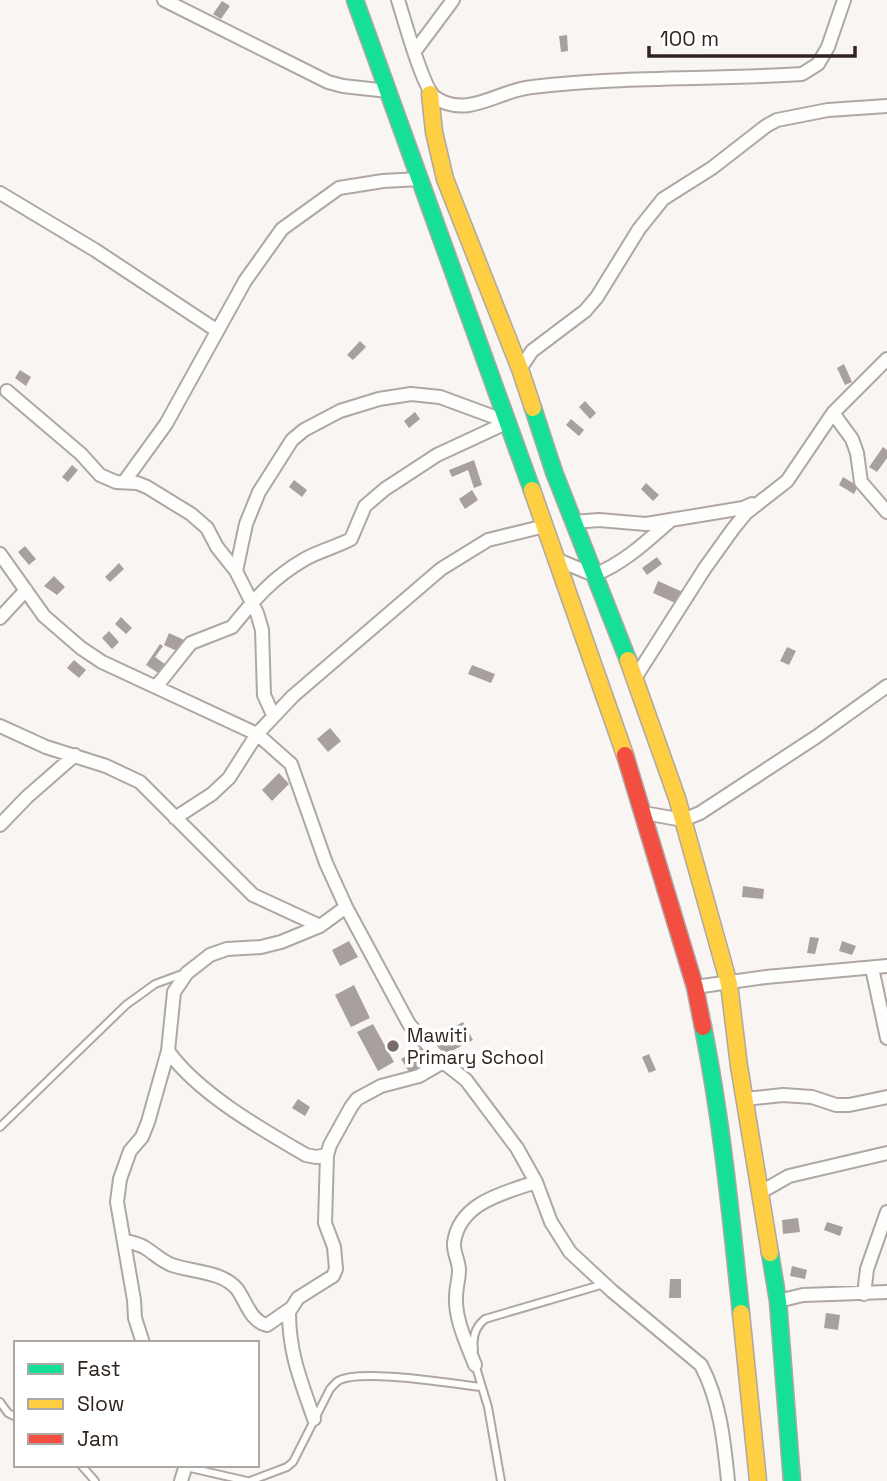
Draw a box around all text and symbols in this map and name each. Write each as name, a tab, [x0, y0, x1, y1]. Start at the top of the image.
scale bar	[649, 14, 856, 58]
text: 100 m	[660, 25, 719, 52]
place label: Mawiti Primary School	[407, 1023, 544, 1070]
marker: Mawiti Primary School	[385, 1038, 401, 1054]
legend	[14, 1341, 259, 1467]
text: Fast	[77, 1355, 121, 1382]
text: Slow	[77, 1390, 125, 1417]
text: Jam	[77, 1425, 119, 1452]

